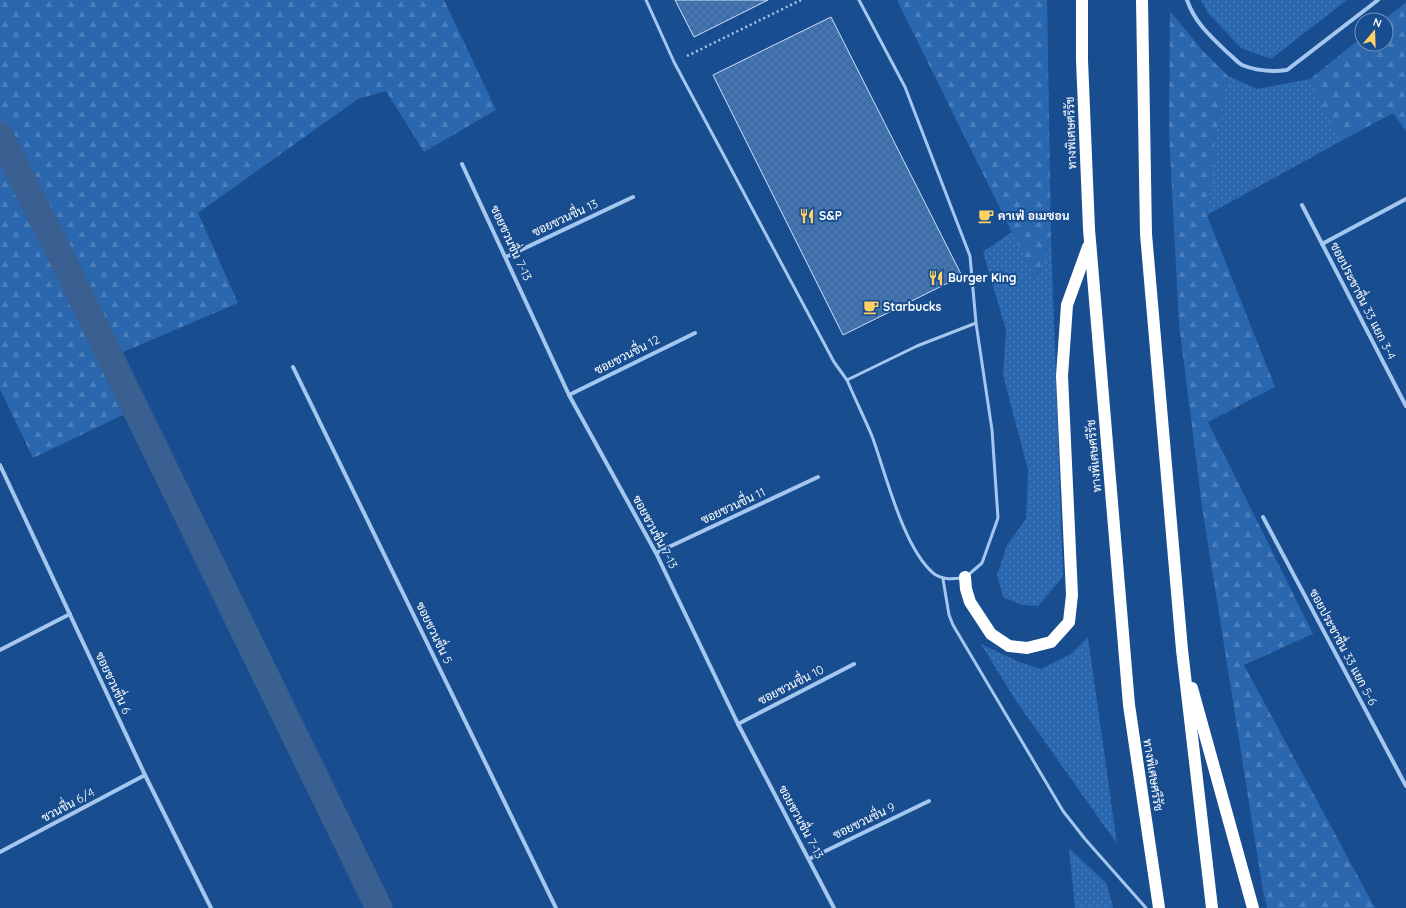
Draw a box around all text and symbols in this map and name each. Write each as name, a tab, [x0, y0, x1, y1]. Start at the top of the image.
north arrow	[1354, 12, 1394, 52]
text: N	[1371, 15, 1383, 30]
street label: ทางพิเศษศรีรัช	[1062, 96, 1079, 170]
street label: ซอยชวนชื่น 13	[528, 193, 600, 239]
street label: ซอยชวนชื่น 7-13	[487, 201, 538, 283]
restaurant icon: S&P	[798, 207, 816, 225]
cafe icon: คาเฟ่ อเมซอน	[977, 207, 995, 225]
place label: S&P	[819, 208, 842, 223]
place label: คาเฟ่ อเมซอน	[998, 208, 1070, 223]
street label: ซอยประชาชื่น 33 แยก 3-4	[1327, 238, 1402, 362]
restaurant icon: Burger King	[927, 269, 945, 287]
place label: Burger King	[948, 270, 1017, 285]
cafe icon: Starbucks	[862, 298, 880, 316]
place label: Starbucks	[883, 299, 941, 314]
street label: ซอยชวนชื่น 12	[590, 329, 662, 377]
street label: ทางพิเศษศรีรัช	[1083, 419, 1104, 493]
street label: ซอยชวนชื่น 11	[697, 481, 767, 527]
street label: ซอยชวนชื่น 7-13	[630, 491, 684, 571]
street label: ซอยประชาชื่น 33 แยก 5-6	[1306, 584, 1384, 708]
street label: ซอยชวนชื่น 5	[413, 598, 459, 666]
street label: ซอยชวนชื่น 6	[92, 648, 137, 717]
street label: ซอยชวนชื่น 10	[754, 659, 826, 708]
street label: ทางพิเศษศรีรัช	[1140, 738, 1167, 812]
street label: ซอยชวนชื่น 7-13	[776, 781, 830, 861]
street label: ชวนชื่น 6/4	[37, 782, 97, 825]
street label: ซอยชวนชื่น 9	[829, 796, 898, 842]

